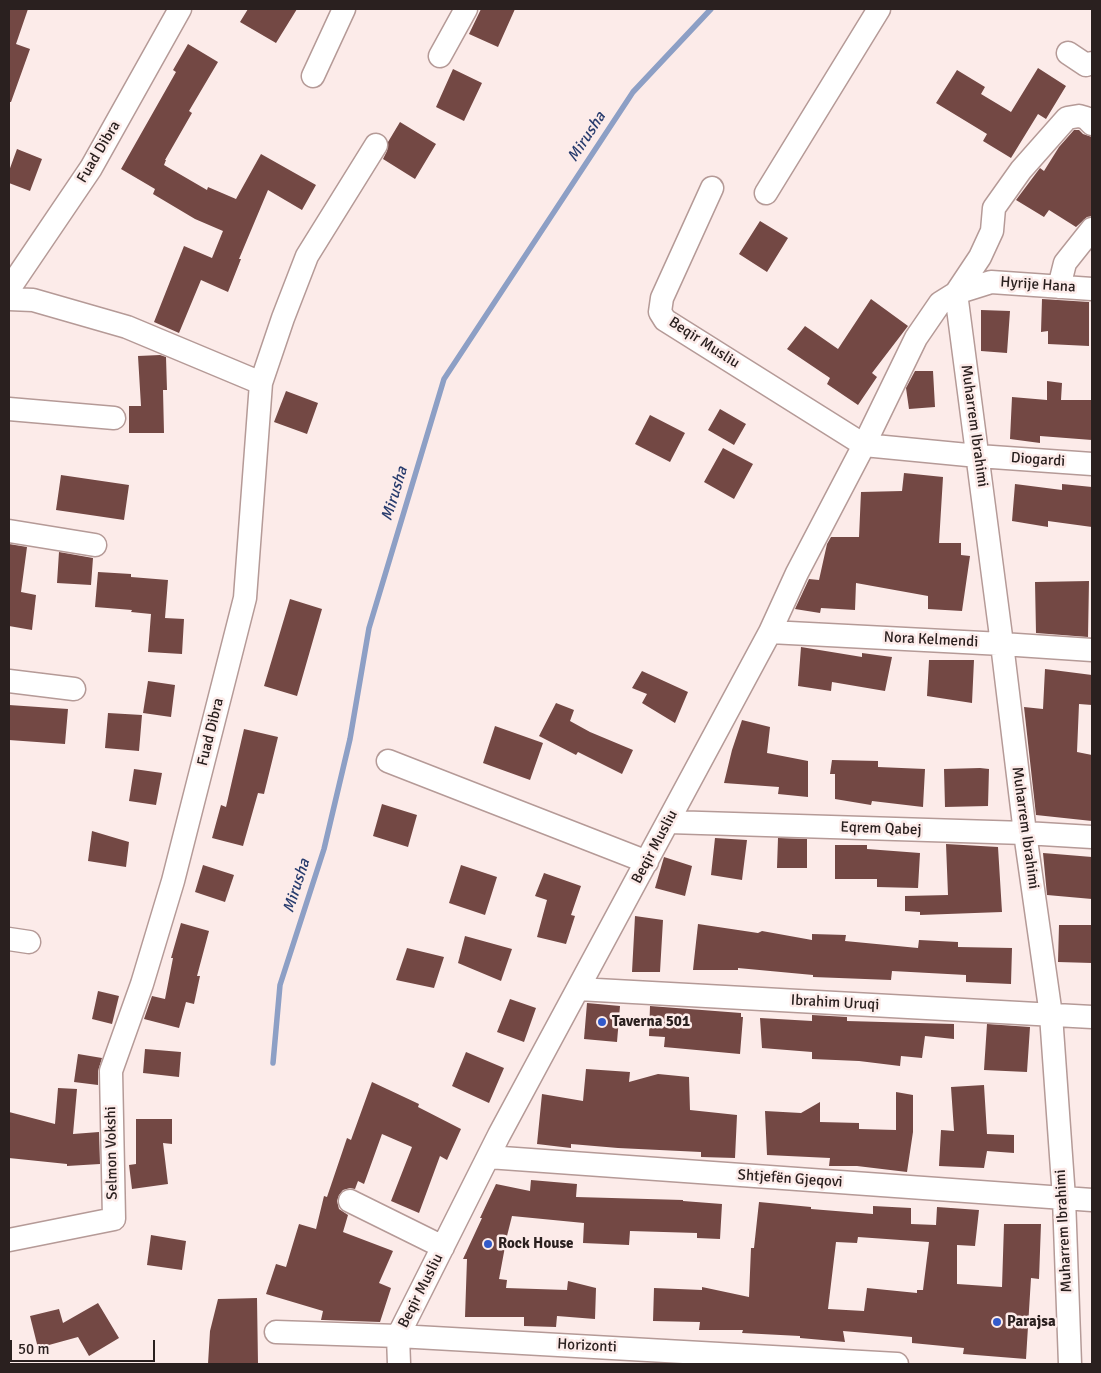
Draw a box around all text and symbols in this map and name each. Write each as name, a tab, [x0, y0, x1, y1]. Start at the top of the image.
water label: Mirusha	[564, 108, 610, 166]
street label: Fuad Dibra	[73, 118, 125, 186]
street label: Hyrije Hana	[1000, 273, 1076, 297]
street label: Beqir Musliu	[665, 313, 743, 373]
street label: Muharrem Ibrahimi	[957, 364, 991, 488]
street label: Diogardi	[1010, 449, 1066, 471]
water label: Mirusha	[378, 465, 412, 523]
street label: Nora Kelmendi	[883, 629, 979, 651]
street label: Fuad Dibra	[194, 696, 228, 768]
street label: Muharrem Ibrahimi	[1008, 766, 1042, 890]
street label: Beqir Musliu	[628, 807, 682, 887]
street label: Eqrem Qabej	[840, 819, 922, 839]
water label: Mirusha	[279, 857, 315, 915]
street label: Ibrahim Uruqi	[790, 992, 880, 1014]
place label: Taverna 501	[612, 1013, 690, 1031]
marker: Taverna 501	[596, 1016, 608, 1028]
street label: Selmon Vokshi	[102, 1106, 122, 1200]
street label: Shtjefën Gjeqovi	[737, 1166, 843, 1192]
street label: Muharrem Ibrahimi	[1052, 1169, 1076, 1293]
place label: Rock House	[498, 1235, 574, 1253]
marker: Rock House	[482, 1238, 494, 1250]
street label: Beqir Musliu	[395, 1251, 447, 1331]
place label: Parajsa	[1007, 1313, 1056, 1331]
marker: Parajsa	[991, 1316, 1003, 1328]
scale bar	[12, 1330, 158, 1362]
street label: Horizonti	[557, 1335, 617, 1357]
text: 50 m	[18, 1340, 49, 1358]

